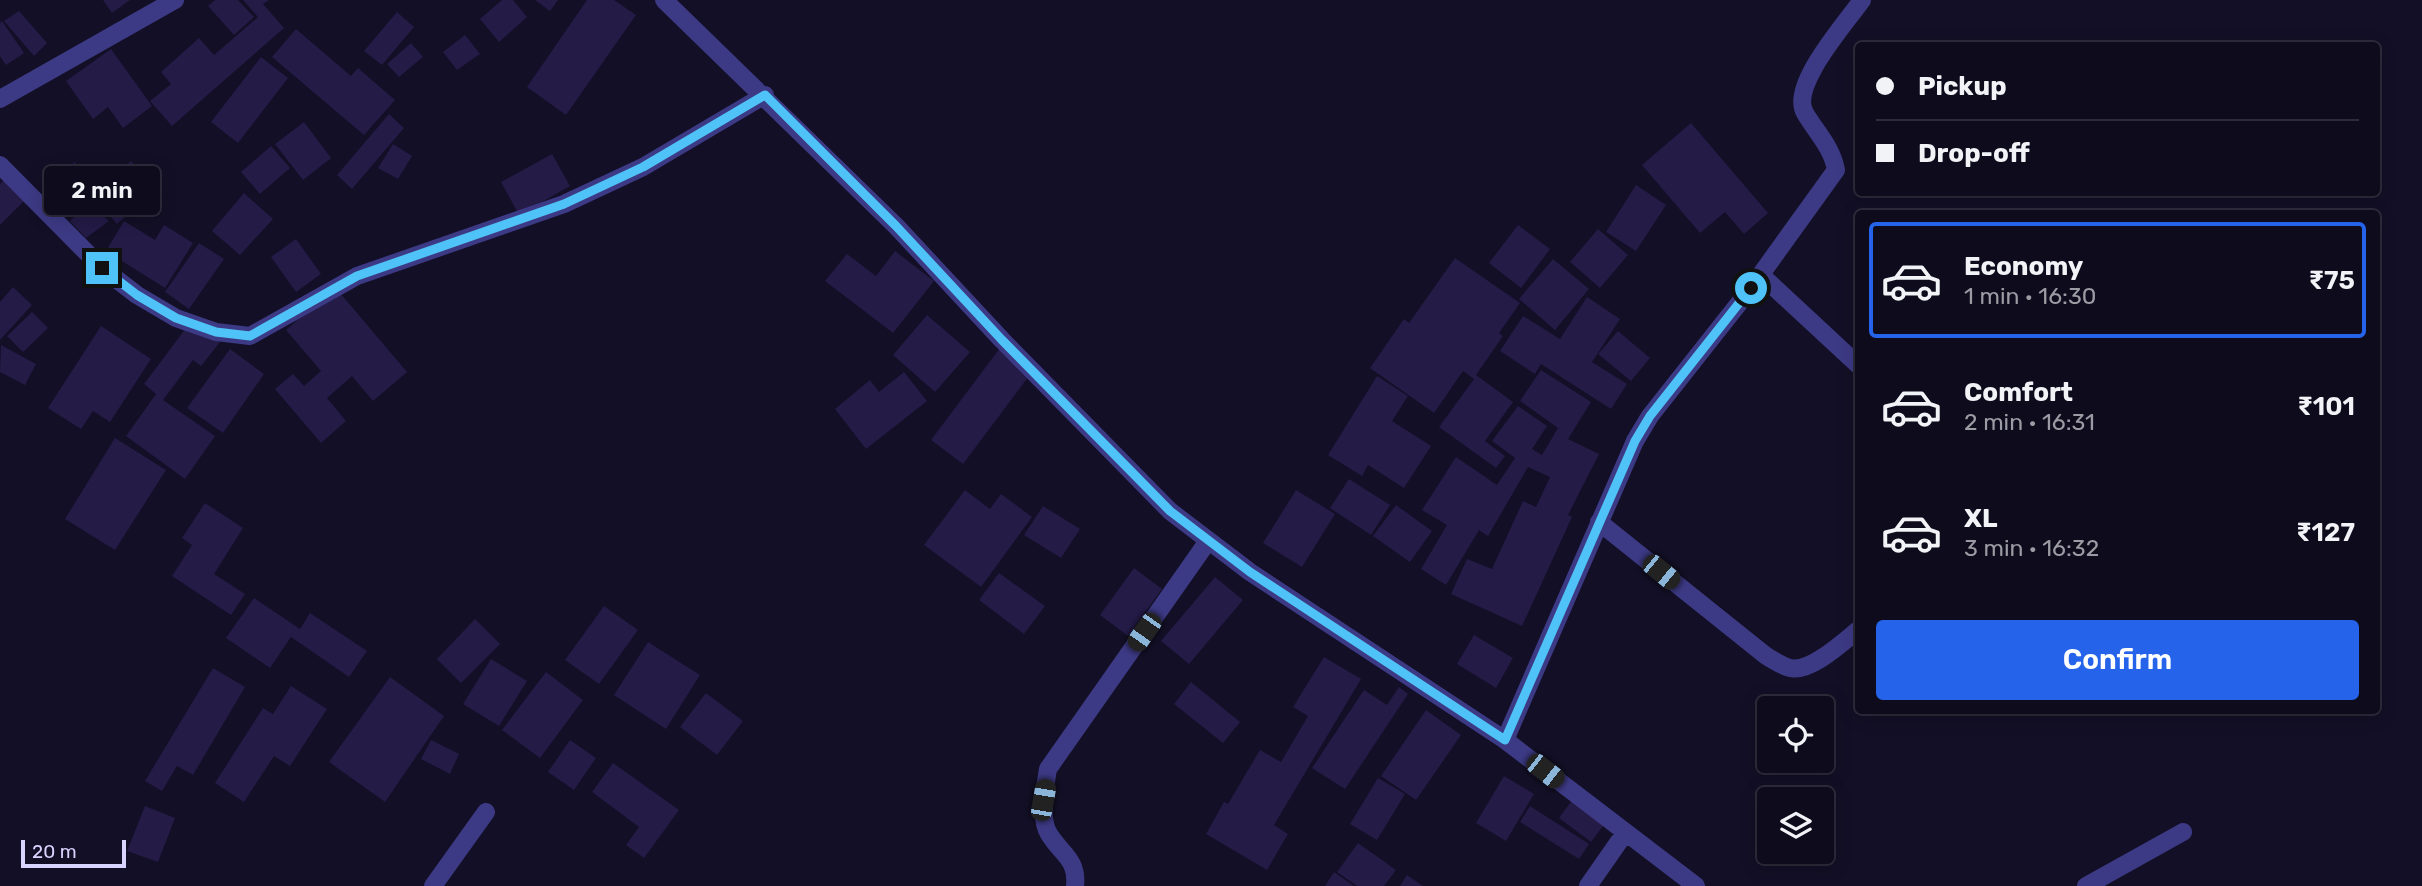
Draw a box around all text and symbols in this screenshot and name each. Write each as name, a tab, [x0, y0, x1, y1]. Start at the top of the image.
text: Pickup	[1918, 71, 2007, 102]
text: Drop-off	[1918, 138, 2030, 169]
callout: 2 min	[44, 166, 160, 216]
text: 2 min	[71, 176, 133, 204]
icon: car	[1880, 249, 1943, 312]
text: Economy	[1964, 251, 2083, 282]
route end	[86, 252, 118, 284]
text: ₹75	[2309, 265, 2355, 296]
route start	[1735, 272, 1767, 304]
text: 1 min · 16:30	[1964, 282, 2096, 310]
icon: car	[1880, 375, 1943, 438]
text: Comfort	[1964, 377, 2073, 408]
text: ₹101	[2297, 391, 2355, 422]
text: 2 min · 16:31	[1964, 408, 2095, 436]
icon: car	[1880, 501, 1943, 564]
text: XL	[1964, 503, 1997, 534]
text: ₹127	[2296, 517, 2355, 548]
text: 3 min · 16:32	[1964, 534, 2099, 562]
car	[1639, 551, 1684, 593]
car	[1124, 609, 1165, 655]
button: Confirm	[1876, 620, 2359, 700]
map controls	[1757, 696, 1834, 864]
button: locate	[1757, 696, 1834, 773]
car	[1522, 750, 1569, 792]
car	[1030, 777, 1057, 823]
button: layers	[1757, 787, 1834, 864]
scale bar	[21, 837, 126, 869]
text: 20 m	[32, 840, 77, 863]

